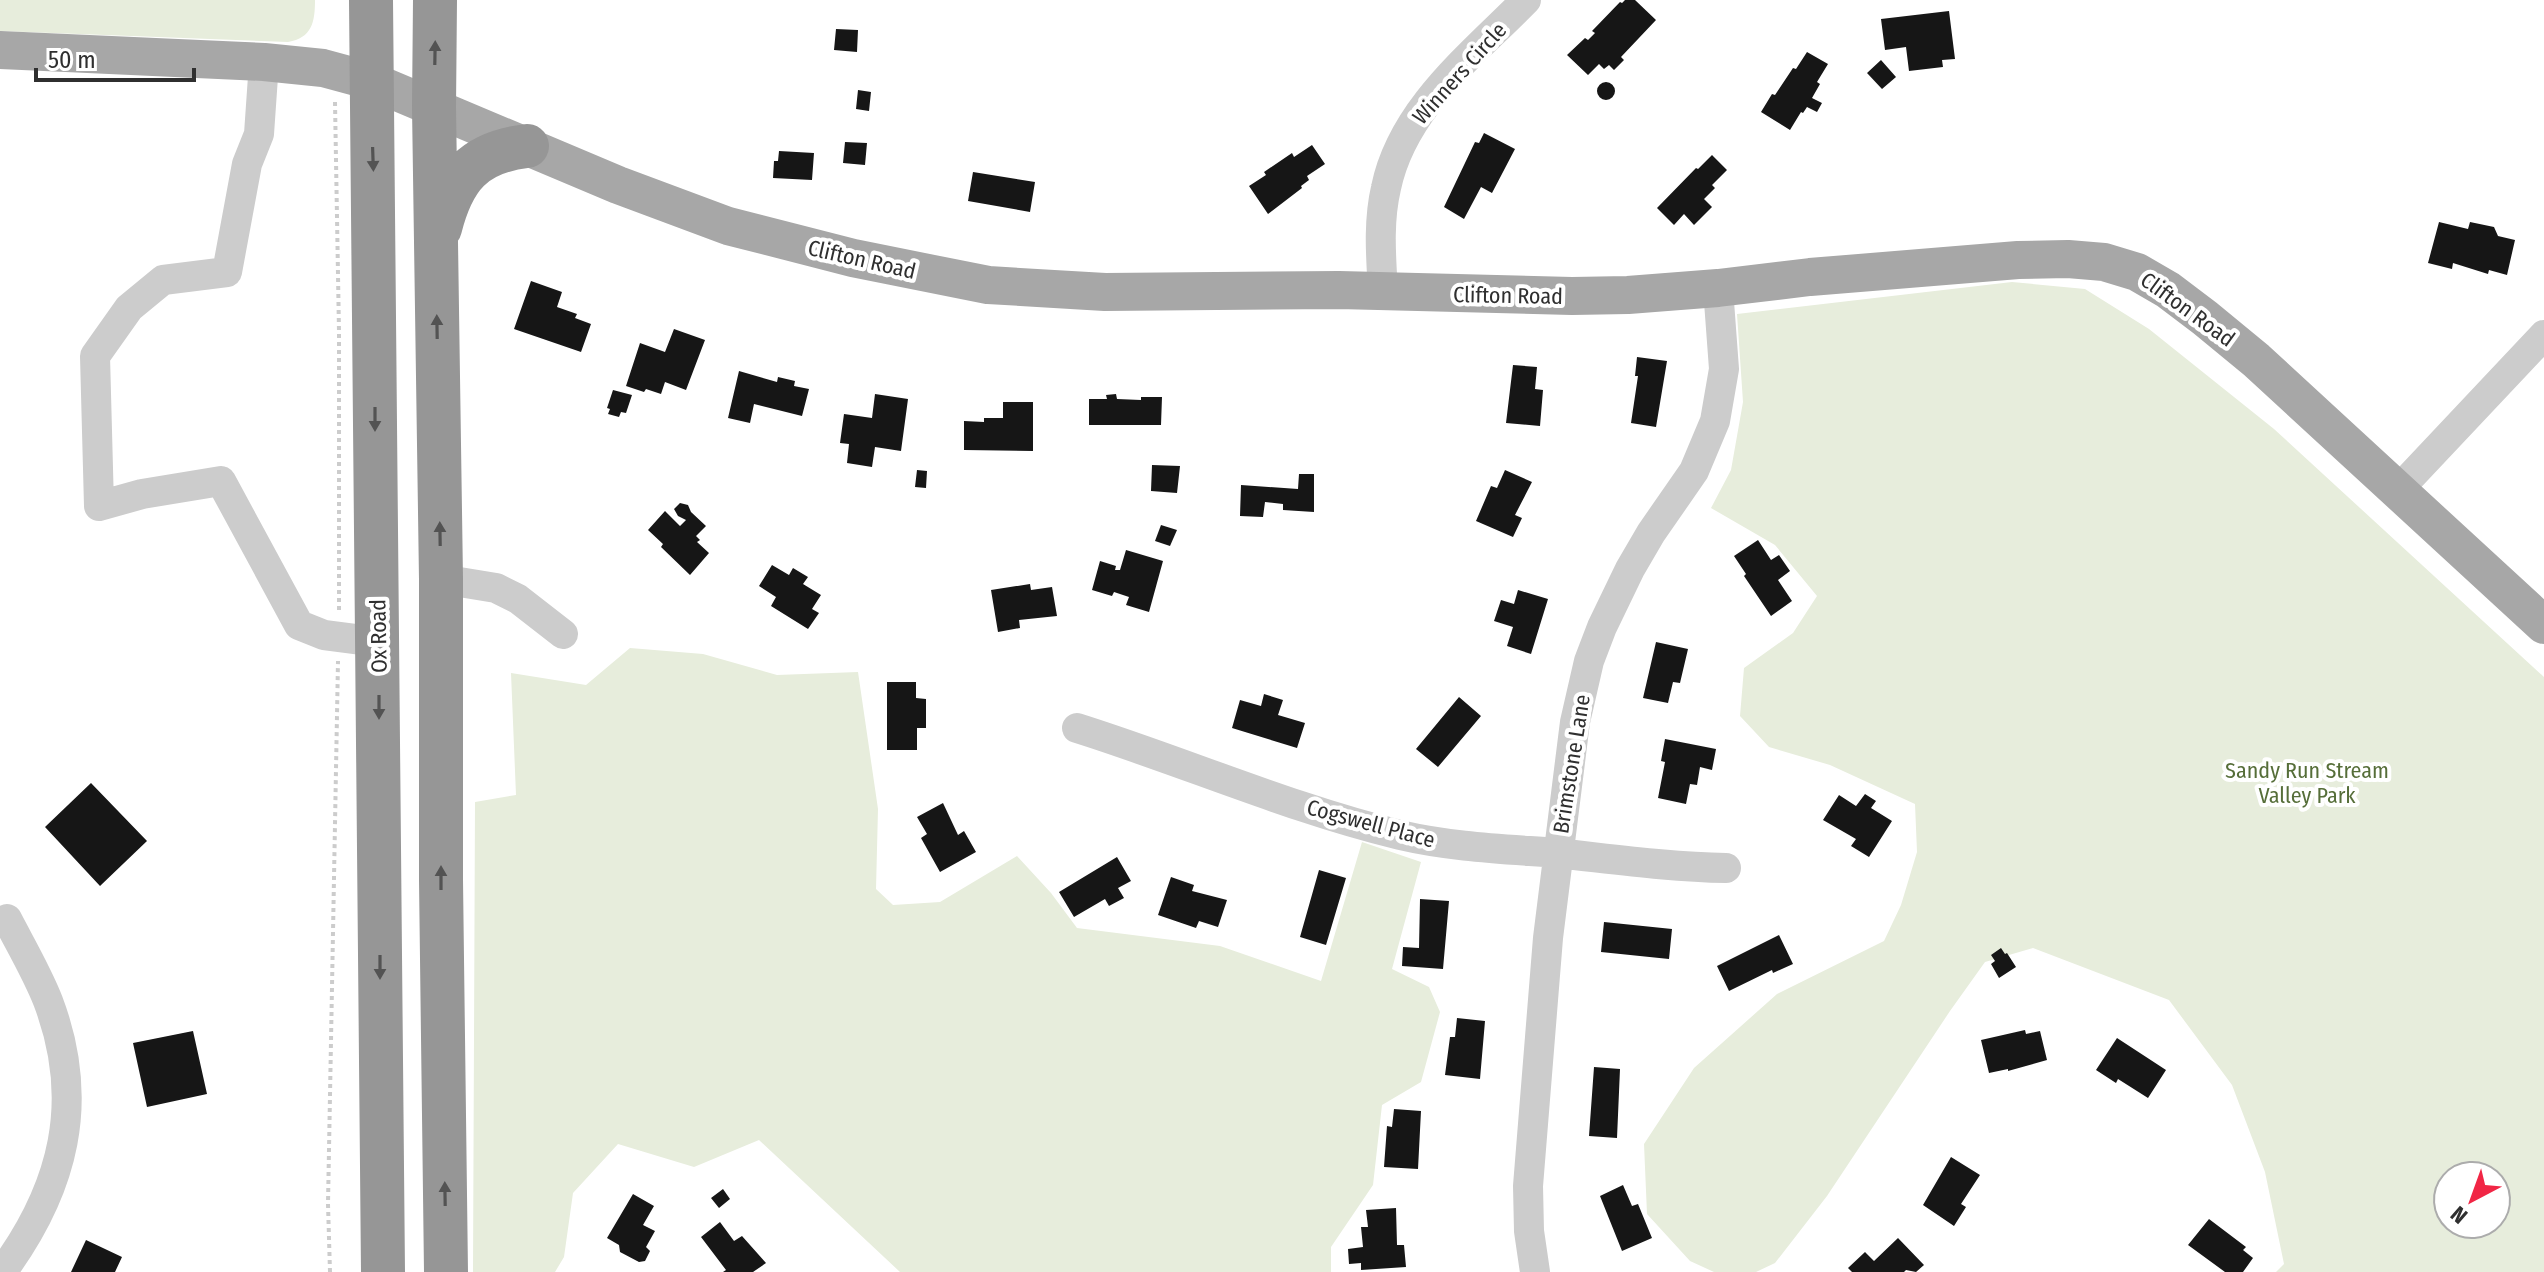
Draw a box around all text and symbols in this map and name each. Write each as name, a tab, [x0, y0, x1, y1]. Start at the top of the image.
street label: Winners Circle	[1407, 17, 1512, 130]
scale bar	[36, 32, 194, 82]
one-way arrow	[429, 40, 441, 65]
text: 50 m	[48, 46, 96, 74]
one-way arrow	[367, 147, 379, 172]
street label: Clifton Road	[805, 234, 918, 285]
street label: Clifton Road	[2135, 266, 2240, 353]
street label: Clifton Road	[1453, 281, 1563, 310]
one-way arrow	[431, 314, 443, 339]
one-way arrow	[369, 407, 381, 432]
one-way arrow	[434, 521, 447, 546]
street label: Ox Road	[364, 599, 393, 673]
street label: Brimstone Lane	[1547, 693, 1596, 836]
one-way arrow	[373, 695, 385, 720]
park label: Sandy Run Stream Valley Park	[2225, 757, 2389, 809]
street label: Cogswell Place	[1304, 793, 1438, 854]
one-way arrow	[435, 865, 447, 890]
one-way arrow	[374, 955, 386, 980]
north arrow	[2432, 1160, 2512, 1240]
one-way arrow	[439, 1181, 451, 1206]
text: N	[2445, 1200, 2473, 1229]

